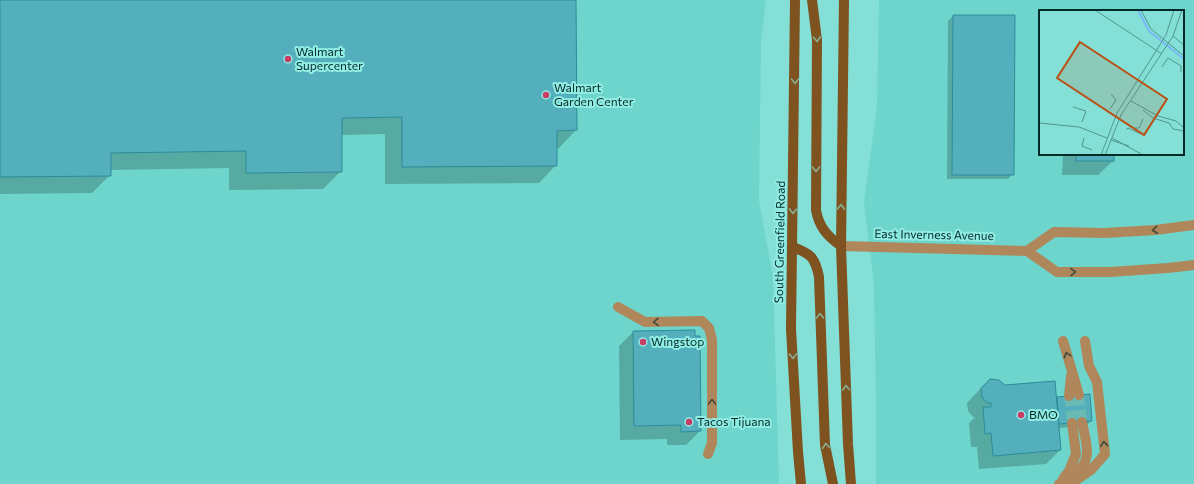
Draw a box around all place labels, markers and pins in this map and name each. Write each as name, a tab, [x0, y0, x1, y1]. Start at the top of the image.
place label: Walmart Supercenter	[296, 44, 363, 72]
marker: Walmart Supercenter	[283, 54, 293, 64]
place label: Walmart Garden Center	[554, 80, 634, 108]
marker: Walmart Garden Center	[541, 90, 551, 100]
place label: Wingstop	[651, 334, 704, 348]
marker: Wingstop	[638, 337, 648, 347]
place label: BMO	[1029, 407, 1058, 421]
marker: BMO	[1016, 410, 1026, 420]
place label: Tacos Tijuana	[697, 414, 771, 428]
marker: Tacos Tijuana	[684, 417, 694, 427]

